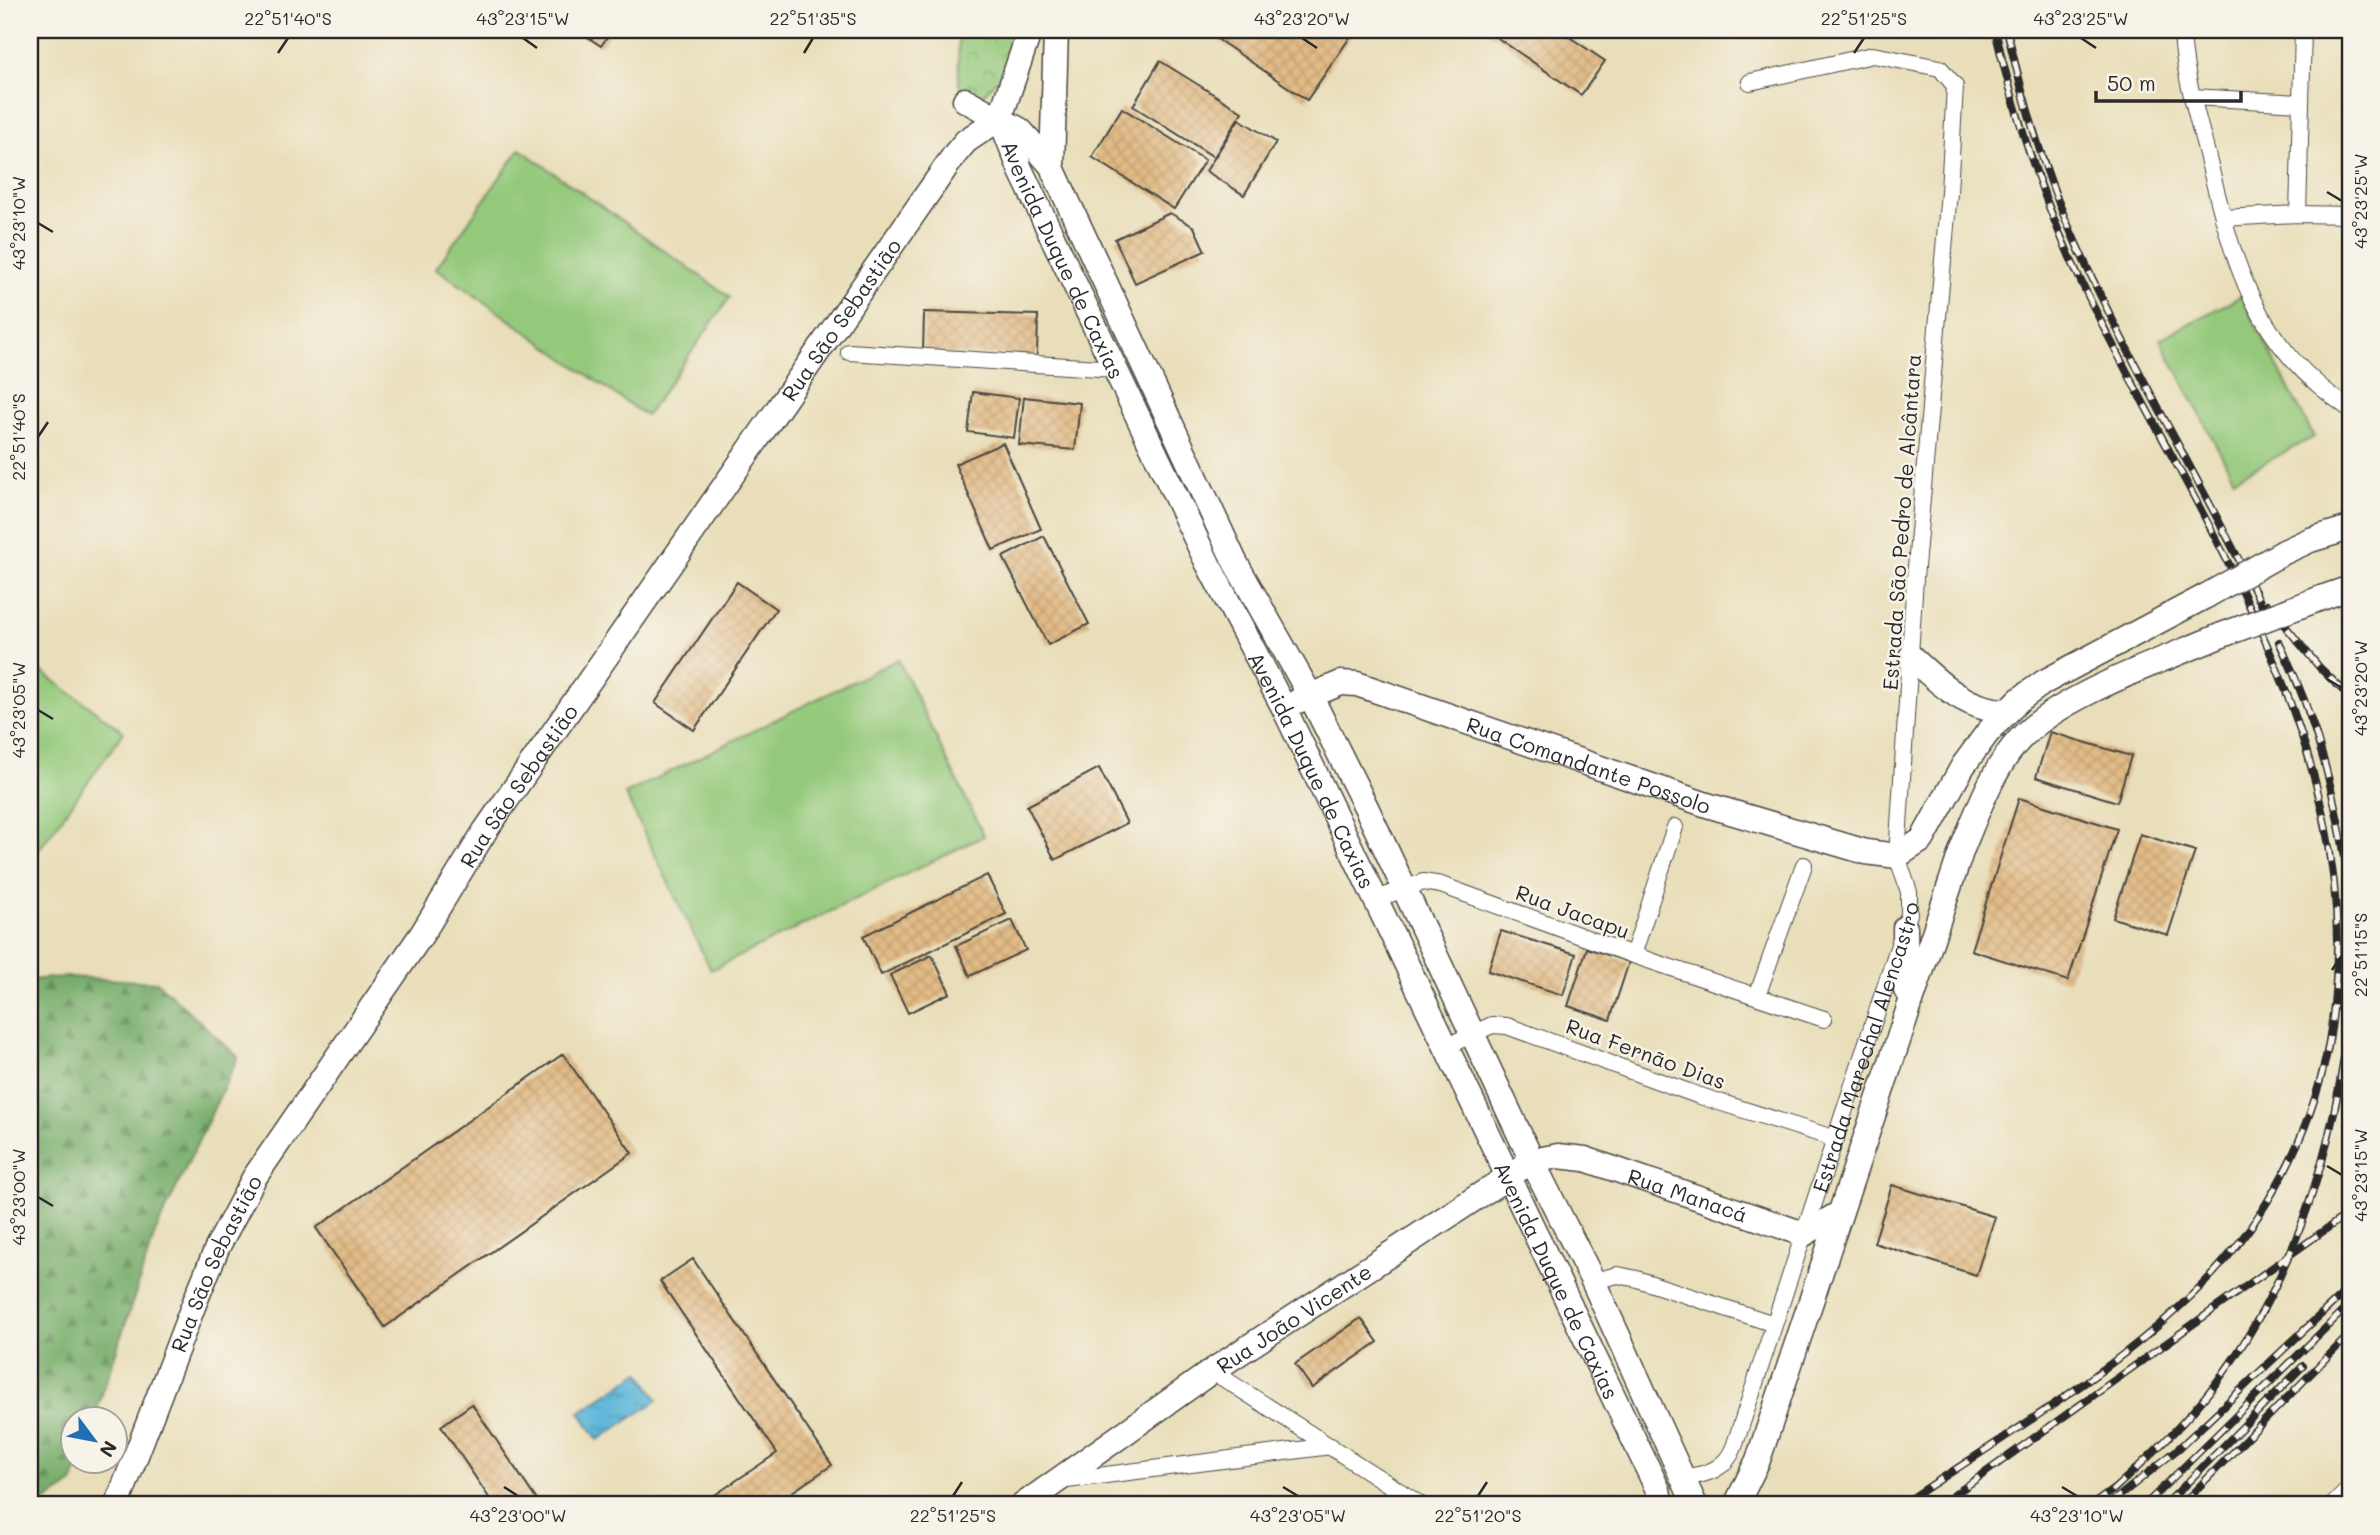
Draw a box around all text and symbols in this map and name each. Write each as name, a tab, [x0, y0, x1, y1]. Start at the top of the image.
text: 22°51'40"S	[244, 6, 332, 30]
text: 43°23'15"W	[476, 6, 570, 30]
text: 22°51'35"S	[769, 6, 857, 30]
text: 43°23'20"W	[1254, 6, 1350, 30]
text: 22°51'25"S	[1821, 6, 1907, 30]
text: 43°23'25"W	[2033, 6, 2129, 30]
scale bar	[2096, 60, 2242, 104]
text: 50 m	[2107, 69, 2156, 96]
street label: Avenida Duque de Caxias	[997, 136, 1131, 383]
text: 43°23'25"W	[2348, 153, 2372, 249]
text: 43°23'10"W	[6, 176, 30, 270]
street label: Rua São Sebastião	[775, 233, 906, 406]
street label: Estrada São Pedro de Alcântara	[1876, 353, 1926, 691]
text: 22°51'40"S	[6, 393, 30, 481]
text: 43°23'20"W	[2348, 640, 2372, 736]
street label: Avenida Duque de Caxias	[1243, 647, 1382, 892]
text: 43°23'05"W	[6, 662, 30, 758]
street label: Rua São Sebastião	[453, 699, 583, 872]
street label: Rua Comandante Possolo	[1463, 709, 1715, 819]
street label: Rua Jacapu	[1512, 878, 1634, 944]
street label: Estrada Marechal Alencastro	[1805, 902, 1923, 1196]
text: 22°51'15"S	[2348, 913, 2372, 997]
street label: Rua Fernão Dias	[1562, 1012, 1730, 1094]
text: 43°23'15"W	[2348, 1128, 2372, 1222]
text: 43°23'00"W	[6, 1149, 30, 1245]
street label: Avenida Duque de Caxias	[1489, 1157, 1626, 1403]
street label: Rua Manacá	[1625, 1161, 1751, 1227]
street label: Rua São Sebastião	[163, 1170, 267, 1356]
street label: Rua João Vicente	[1211, 1257, 1376, 1378]
north arrow	[60, 1406, 130, 1476]
text: N	[94, 1437, 123, 1462]
text: 43°23'00"W	[470, 1503, 566, 1527]
text: 22°51'25"S	[910, 1503, 996, 1527]
text: 43°23'05"W	[1250, 1503, 1346, 1527]
text: 22°51'20"S	[1434, 1503, 1522, 1527]
text: 43°23'10"W	[2030, 1503, 2124, 1527]

